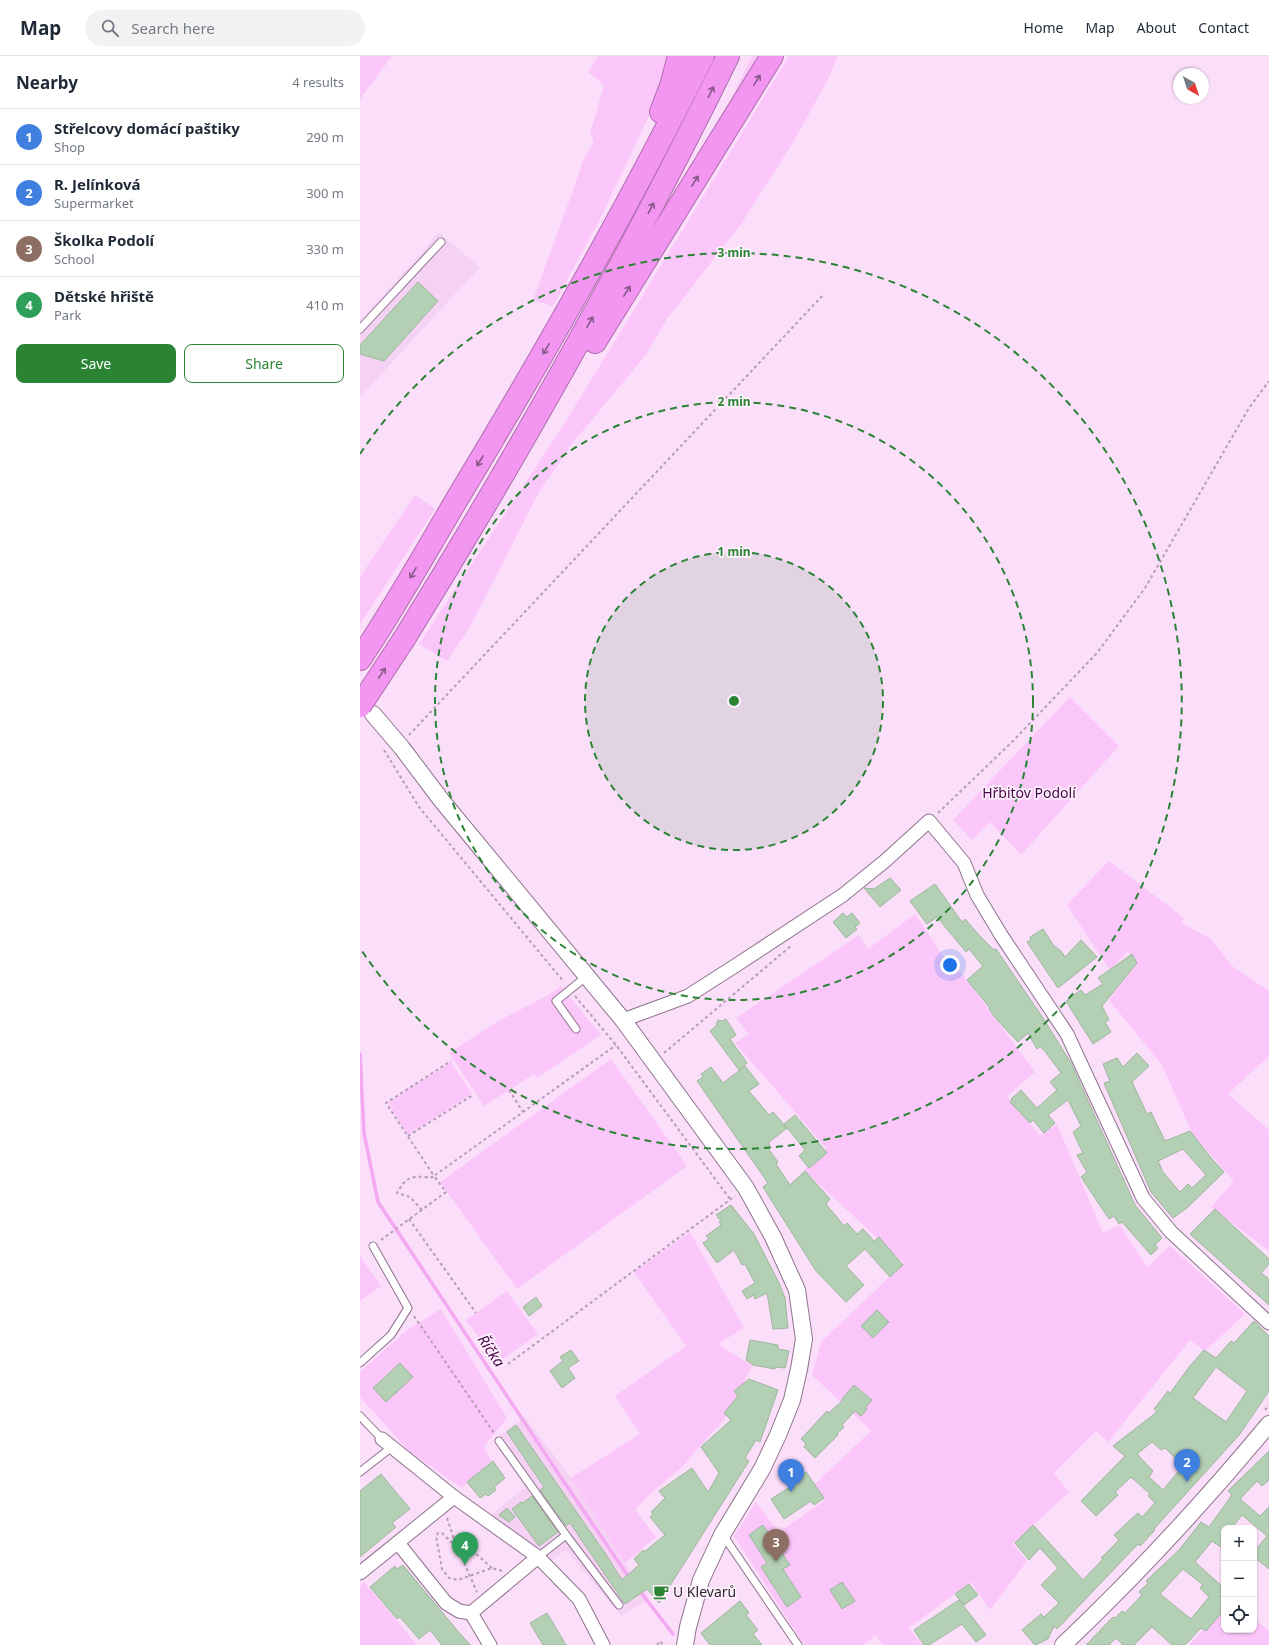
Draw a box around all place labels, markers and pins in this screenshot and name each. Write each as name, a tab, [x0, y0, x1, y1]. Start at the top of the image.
centre of rings	[727, 694, 741, 708]
pin: 2	[1174, 1449, 1200, 1482]
pin: 1	[778, 1459, 804, 1492]
pin: 3	[763, 1529, 789, 1562]
pin: 4	[452, 1532, 478, 1565]
place label: U Klevarů	[673, 1582, 736, 1601]
cafe icon: U Klevarů	[652, 1583, 670, 1601]

